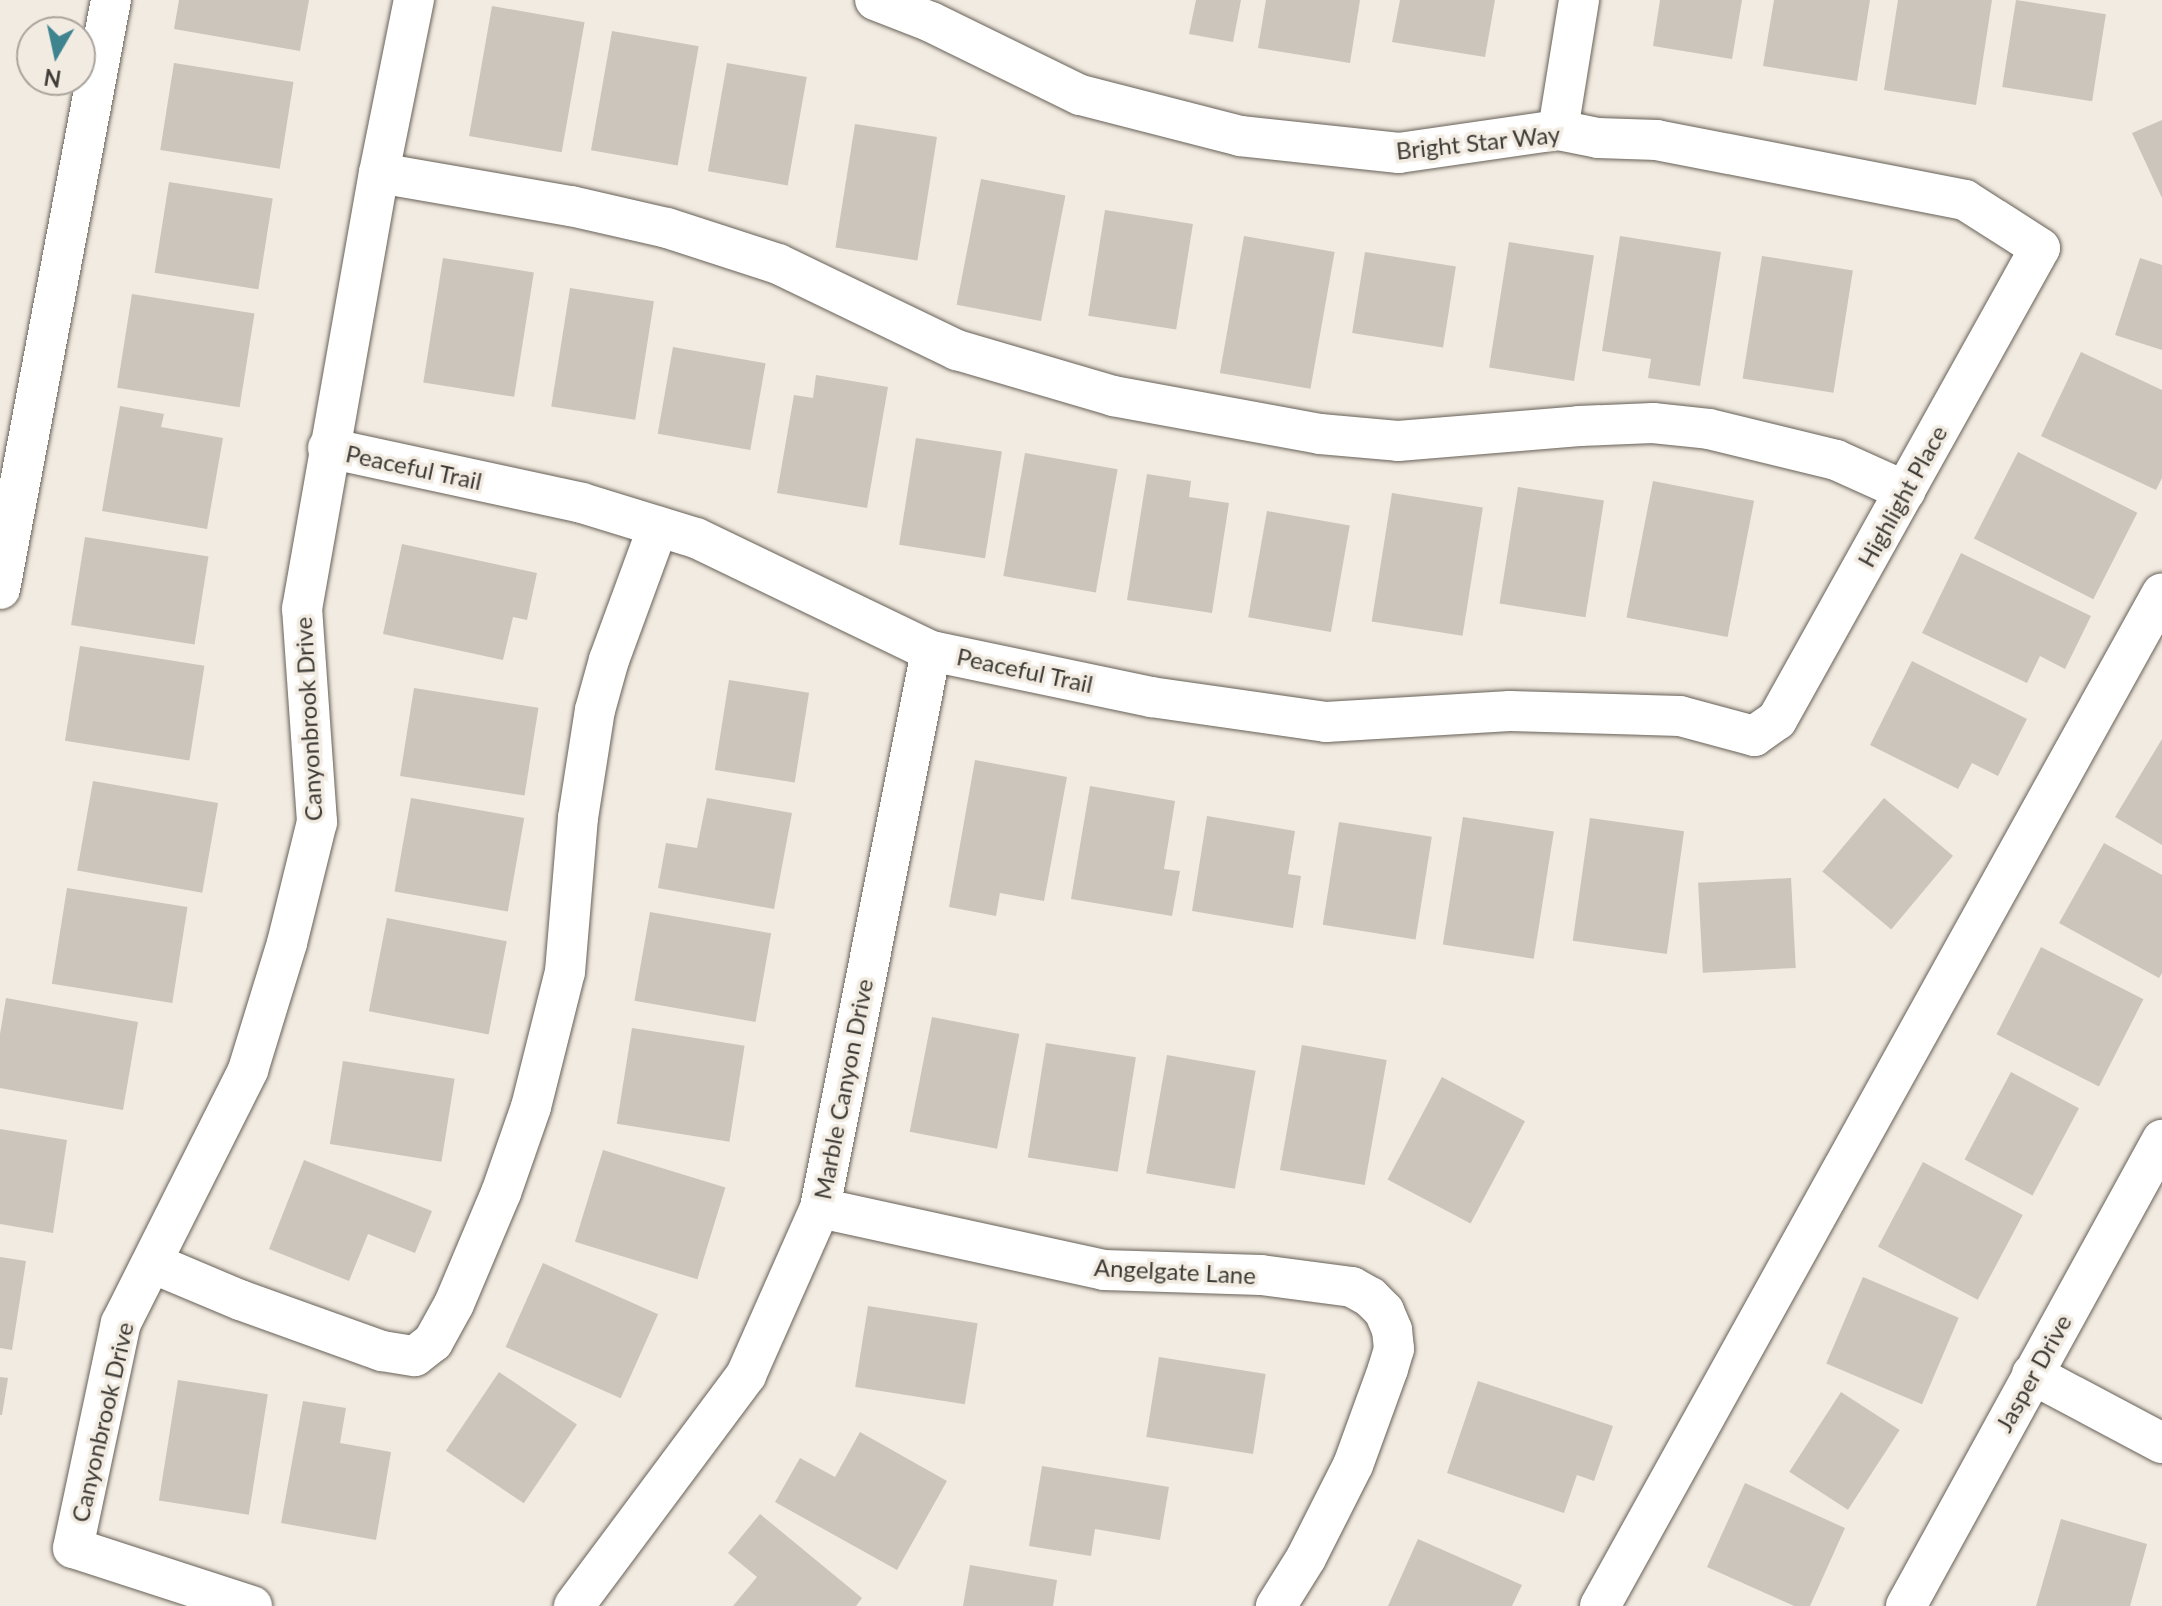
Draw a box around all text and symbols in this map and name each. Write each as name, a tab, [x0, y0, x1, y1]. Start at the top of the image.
north arrow	[16, 16, 96, 96]
text: N	[42, 64, 63, 93]
street label: Bright Star Way	[1394, 119, 1562, 165]
street label: Highlight Place	[1851, 420, 1953, 572]
street label: Peaceful Trail	[343, 438, 485, 496]
street label: Canyonbrook Drive	[288, 616, 328, 822]
street label: Peaceful Trail	[954, 641, 1096, 699]
street label: Marble Canyon Drive	[807, 976, 879, 1202]
street label: Angelgate Lane	[1093, 1252, 1257, 1290]
street label: Jasper Drive	[1989, 1309, 2077, 1437]
street label: Canyonbrook Drive	[65, 1319, 139, 1525]

